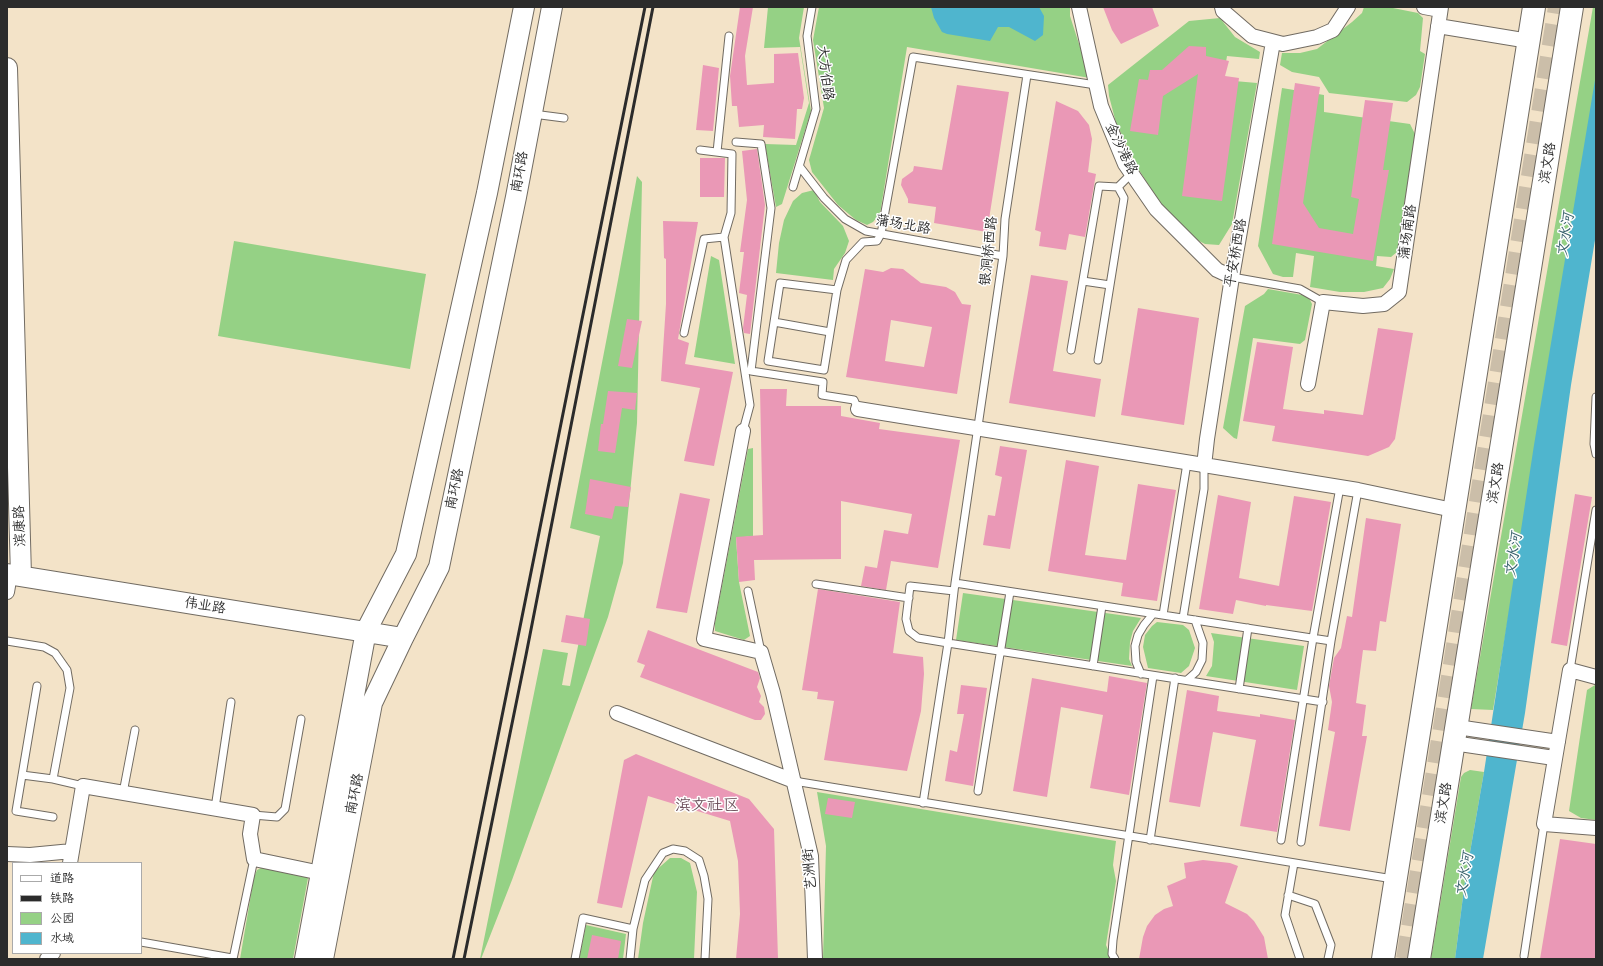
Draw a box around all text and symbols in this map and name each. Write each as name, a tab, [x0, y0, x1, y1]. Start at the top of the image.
street label: 大方伯路	[813, 44, 837, 102]
street label: 金沙港路	[1101, 120, 1141, 178]
street label: 滨文路	[1536, 141, 1560, 185]
street label: 南环路	[508, 150, 532, 194]
street label: 蒲场南路	[1396, 203, 1420, 261]
water label: 文水河	[1554, 211, 1578, 259]
street label: 蒲场北路	[874, 212, 932, 238]
street label: 银洞桥西路	[977, 215, 1001, 287]
street label: 平安桥西路	[1222, 217, 1250, 289]
street label: 滨文路	[1484, 461, 1508, 505]
street label: 南环路	[442, 467, 468, 511]
street label: 滨康路	[11, 505, 29, 547]
water label: 文水河	[1502, 531, 1526, 579]
street label: 伟业路	[183, 594, 227, 618]
street label: 南环路	[343, 772, 367, 816]
street label: 滨文路	[1432, 781, 1456, 825]
district label: 滨文社区	[675, 796, 739, 816]
street label: 艺洲街	[800, 847, 820, 891]
water label: 文水河	[1452, 851, 1478, 899]
legend	[12, 862, 142, 954]
text: 道路	[50, 870, 74, 886]
text: 铁路	[50, 890, 74, 906]
text: 公园	[50, 910, 74, 926]
text: 水域	[50, 930, 74, 946]

